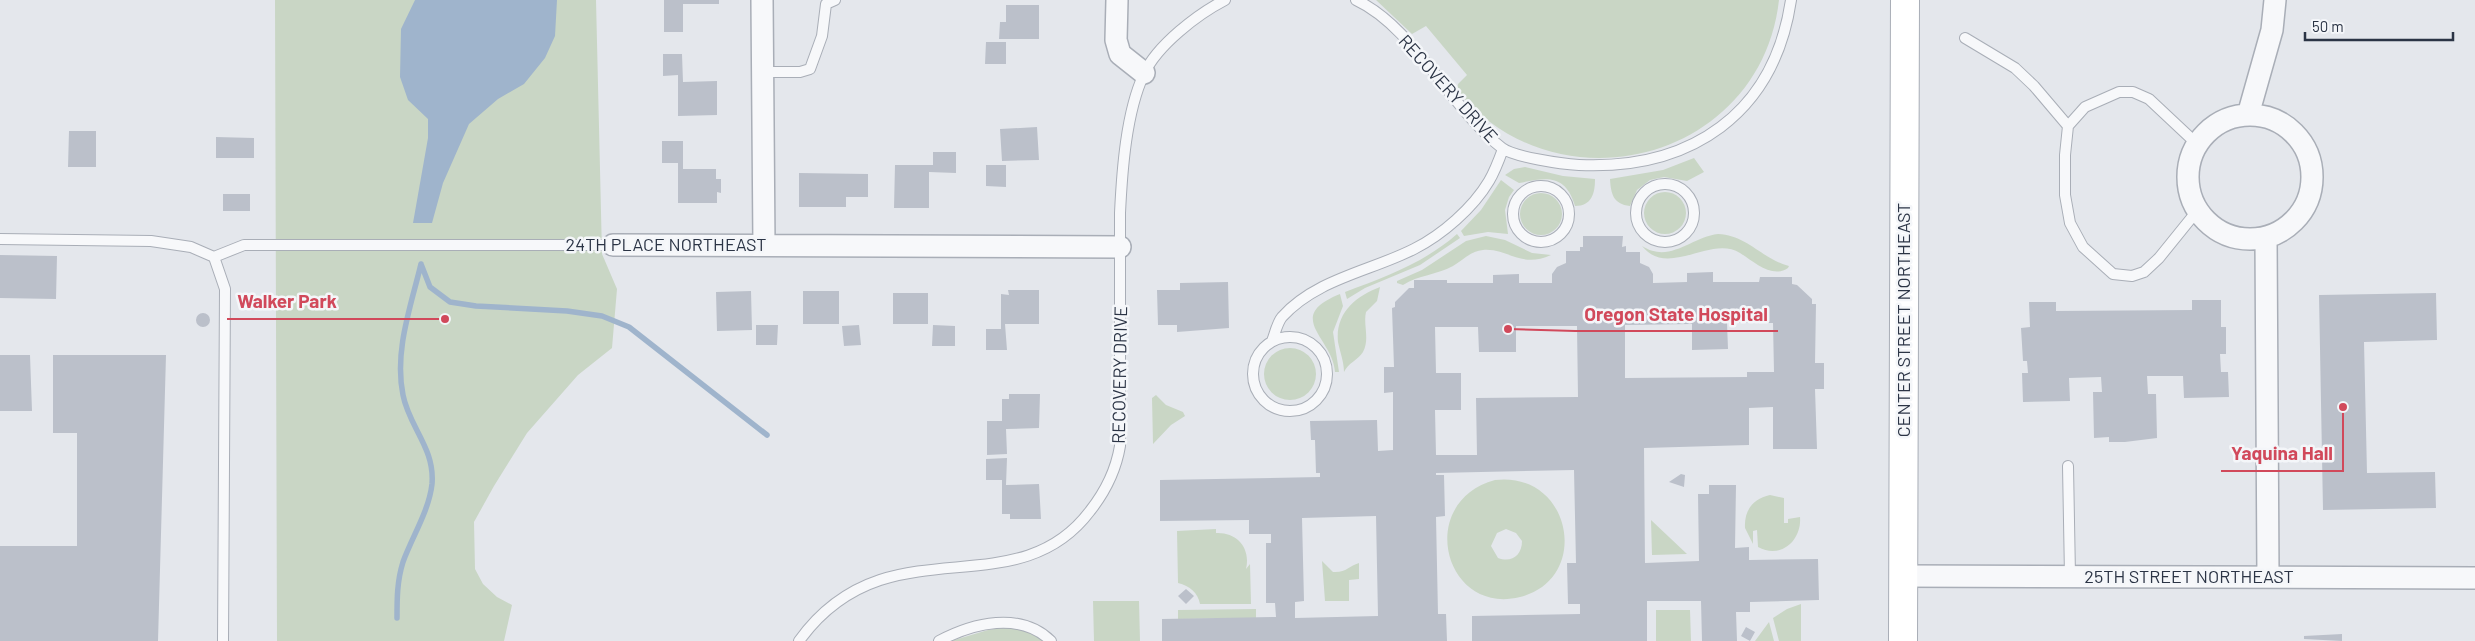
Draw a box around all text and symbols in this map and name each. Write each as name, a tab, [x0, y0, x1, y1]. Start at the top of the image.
scale bar	[2305, 10, 2452, 42]
text: 50 m	[2312, 17, 2344, 35]
street label: RECOVERY DRIVE	[1394, 30, 1503, 147]
street label: CENTER STREET NORTHEAST	[1892, 203, 1914, 437]
street label: 24TH PLACE NORTHEAST	[566, 233, 766, 255]
callout: Walker Park	[227, 285, 346, 319]
text: Walker Park	[237, 289, 337, 312]
callout: Oregon State Hospital	[1575, 297, 1778, 331]
text: Oregon State Hospital	[1584, 302, 1768, 325]
street label: RECOVERY DRIVE	[1107, 306, 1131, 444]
callout: Yaquina Hall	[2221, 437, 2343, 471]
text: Yaquina Hall	[2231, 441, 2333, 464]
street label: 25TH STREET NORTHEAST	[2084, 565, 2294, 587]

